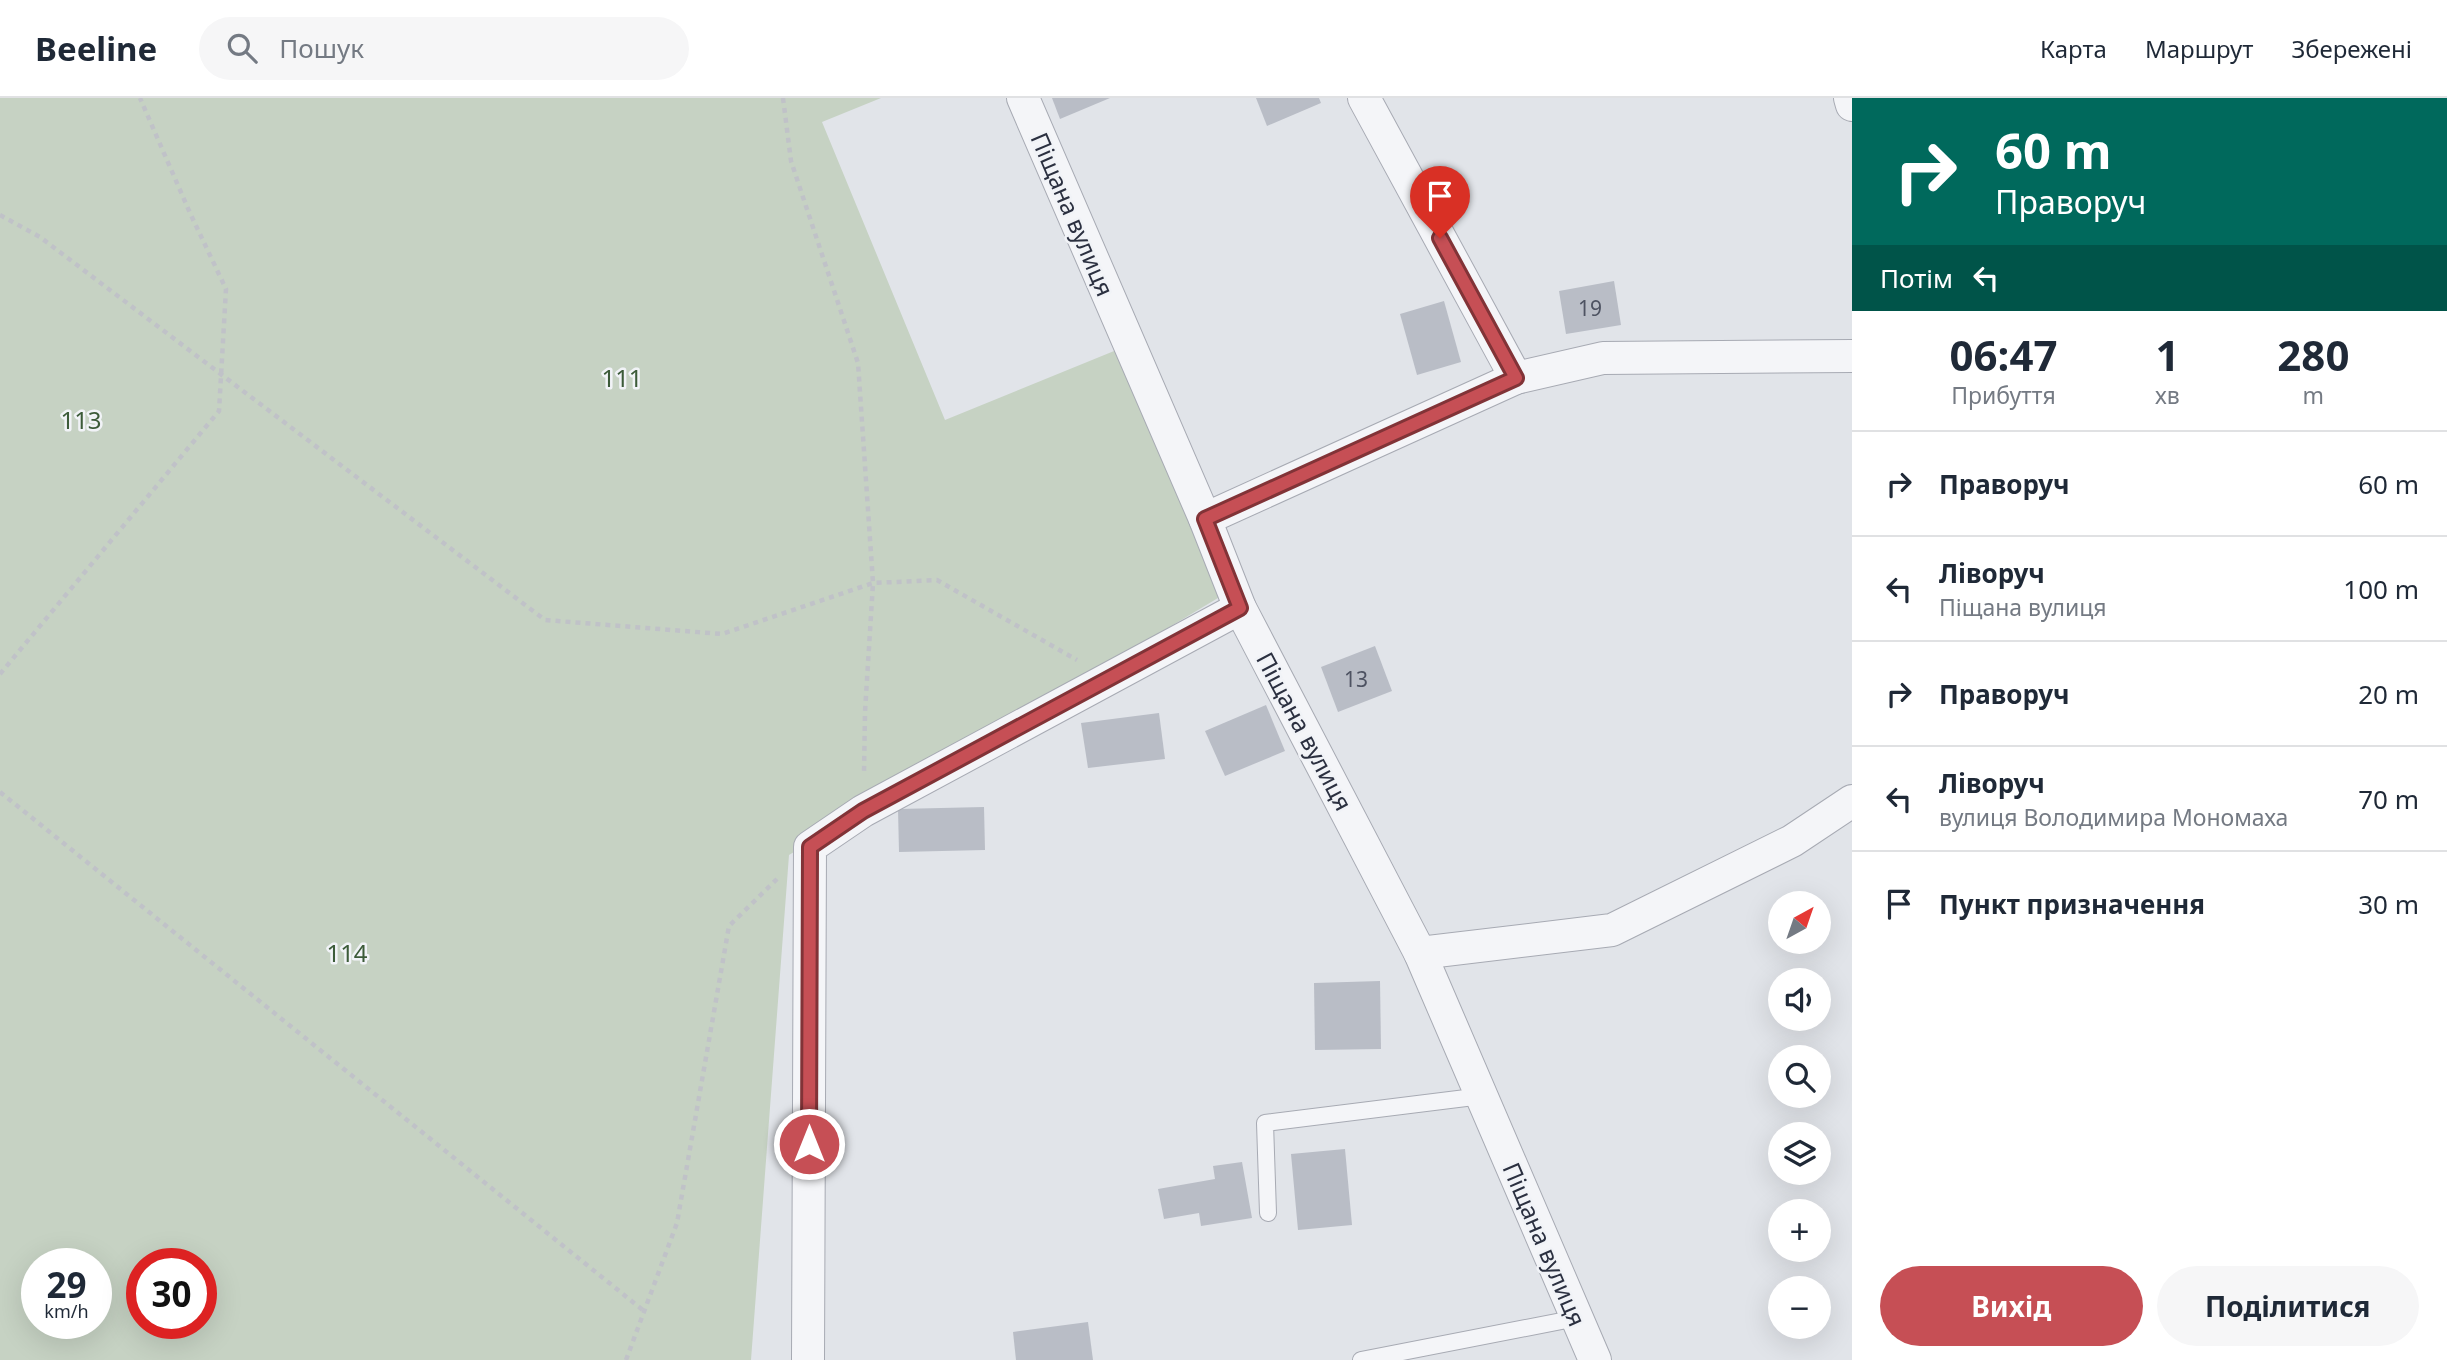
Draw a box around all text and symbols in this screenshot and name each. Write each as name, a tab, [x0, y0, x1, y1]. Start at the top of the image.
search box	[199, 17, 689, 80]
text: Beeline	[35, 26, 157, 71]
icon: search	[223, 29, 261, 67]
text: Пошук	[279, 30, 364, 66]
text: Карта	[2040, 32, 2107, 65]
text: Маршрут	[2145, 32, 2253, 65]
text: Збережені	[2291, 32, 2412, 65]
text: 60 m	[1995, 117, 2112, 183]
icon: right	[1880, 126, 1971, 217]
street label: Піщана вулиця	[1024, 127, 1122, 301]
pin	[1410, 166, 1470, 238]
icon: arrive	[1421, 177, 1459, 215]
text: Праворуч	[1995, 180, 2146, 223]
icon: left	[1967, 259, 2005, 297]
text: Потім	[1880, 260, 1953, 296]
house number: 19	[1578, 294, 1602, 322]
text: 06:47	[1950, 326, 2057, 383]
text: 1	[2155, 326, 2179, 383]
text: 280	[2277, 326, 2349, 383]
park label: 111	[601, 361, 643, 394]
text: Прибуття	[1951, 379, 2056, 411]
text: хв	[2155, 379, 2180, 411]
text: m	[2303, 379, 2324, 411]
park label: 113	[60, 403, 102, 436]
icon: right	[1880, 465, 1918, 503]
text: Праворуч	[1939, 466, 2070, 502]
text: 60 m	[2358, 466, 2419, 502]
text: Ліворуч	[1939, 555, 2045, 591]
icon: left	[1880, 570, 1918, 608]
text: 100 m	[2343, 571, 2419, 607]
text: Піщана вулиця	[1939, 591, 2107, 623]
street label: Піщана вулиця	[1249, 646, 1361, 816]
house number: 13	[1344, 665, 1368, 693]
icon: right	[1880, 675, 1918, 713]
text: Праворуч	[1939, 676, 2070, 712]
text: 20 m	[2358, 676, 2419, 712]
text: Ліворуч	[1939, 765, 2045, 801]
icon: left	[1880, 780, 1918, 818]
text: 70 m	[2358, 781, 2419, 817]
text: вулиця Володимира Мономаха	[1939, 801, 2288, 833]
icon: arrive	[1880, 885, 1918, 923]
text: Пункт призначення	[1939, 886, 2205, 922]
text: 30 m	[2358, 886, 2419, 922]
north arrow	[1768, 891, 1830, 954]
map controls	[1768, 891, 1831, 1339]
park label: 114	[326, 936, 368, 969]
button: sound	[1768, 968, 1831, 1031]
button: search	[1768, 1045, 1831, 1108]
position arrow	[772, 1107, 846, 1181]
button: layers	[1768, 1122, 1831, 1185]
street label: Піщана вулиця	[1496, 1157, 1594, 1331]
button: +	[1768, 1199, 1831, 1262]
speed limit sign: 30	[126, 1248, 217, 1339]
text: 29	[46, 1261, 87, 1308]
button: Вихід	[1880, 1266, 2143, 1346]
button: Поділитися	[2157, 1266, 2419, 1346]
button: −	[1768, 1276, 1831, 1339]
text: km/h	[44, 1299, 89, 1323]

